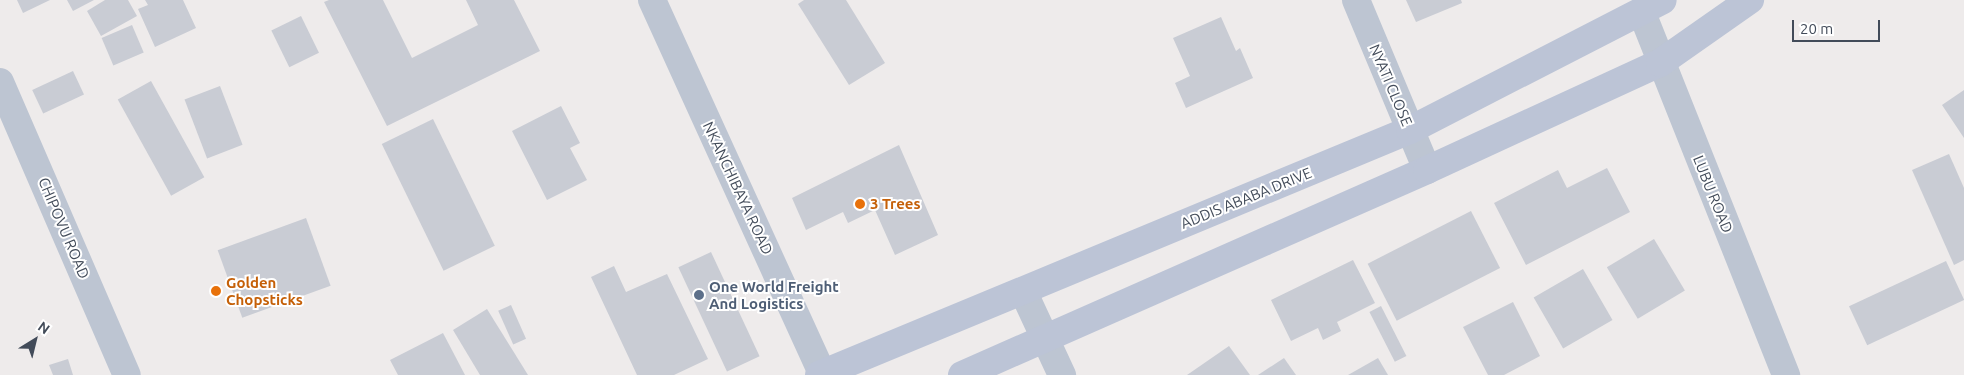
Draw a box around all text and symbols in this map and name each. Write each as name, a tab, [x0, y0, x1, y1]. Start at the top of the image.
scale bar	[1794, 10, 1882, 42]
text: 20 m	[1800, 20, 1833, 37]
street label: NYATI CLOSE	[1366, 41, 1416, 129]
street label: NKANCHIBAYA ROAD	[699, 119, 777, 257]
street label: LUBU ROAD	[1689, 153, 1737, 235]
street label: ADDIS ABABA DRIVE	[1178, 164, 1314, 232]
street label: CHIPOVU ROAD	[35, 175, 93, 281]
place label: 3 Trees	[870, 195, 921, 213]
marker: 3 Trees	[854, 198, 866, 210]
place label: Golden Chopsticks	[226, 273, 303, 308]
place label: One World Freight And Logistics	[709, 277, 839, 312]
marker: Golden Chopsticks	[210, 285, 222, 297]
marker: One World Freight And Logistics	[693, 289, 705, 301]
north arrow	[10, 315, 60, 365]
text: N	[35, 318, 53, 337]

